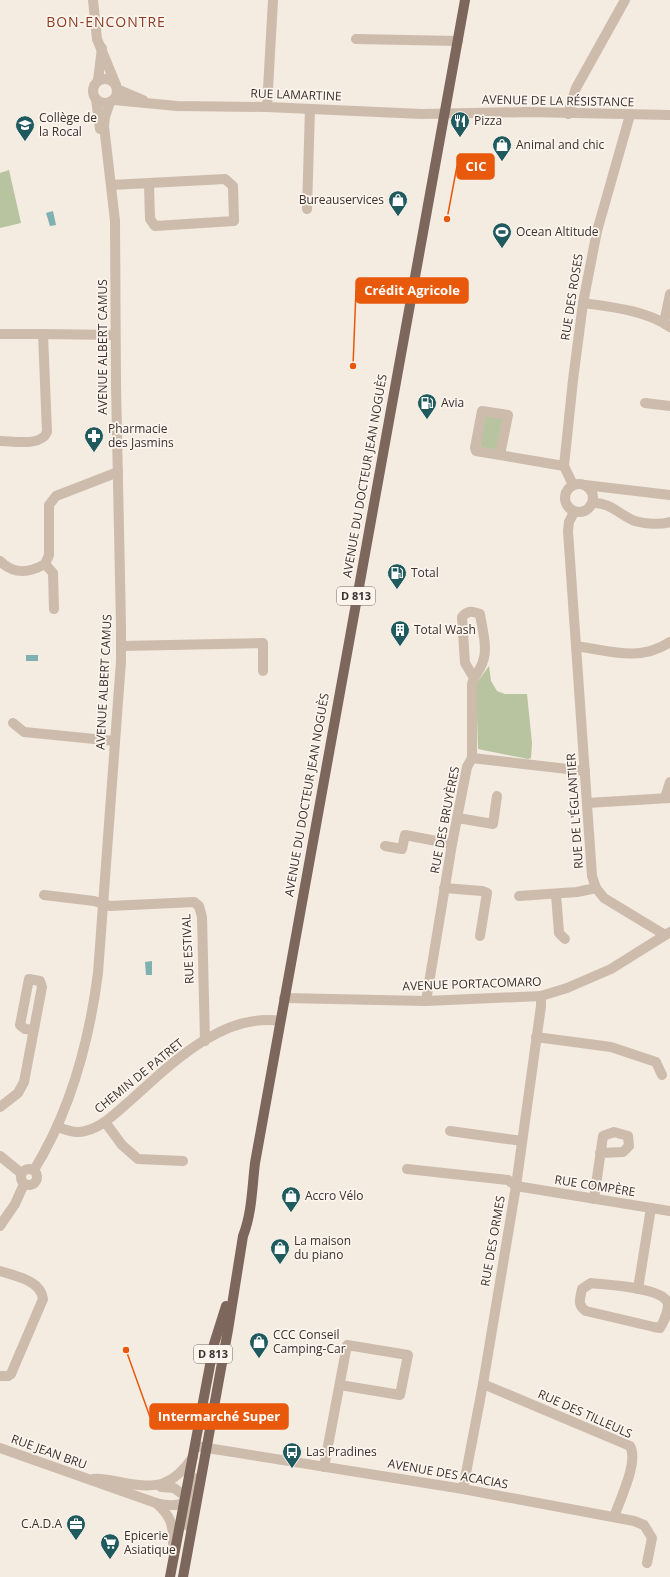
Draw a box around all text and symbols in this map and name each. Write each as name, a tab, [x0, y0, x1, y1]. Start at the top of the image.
district label: BON-ENCONTRE	[46, 12, 166, 31]
street label: RUE LAMARTINE	[250, 84, 342, 105]
street label: AVENUE DE LA RÉSISTANCE	[482, 91, 634, 110]
place label: Collège de la Rocal	[39, 109, 97, 140]
restaurant icon: Pizza	[449, 110, 471, 138]
place label: Pizza	[474, 112, 502, 129]
school or university icon: Collège de la Rocal	[14, 114, 36, 142]
shop icon: Animal and chic	[491, 134, 513, 162]
place label: Animal and chic	[516, 136, 605, 153]
callout: CIC	[457, 154, 494, 179]
text: CIC	[466, 157, 486, 175]
shop icon: Bureauservices	[387, 189, 409, 217]
place label: Bureauservices	[299, 191, 384, 208]
sports icon: Ocean Altitude	[491, 221, 513, 249]
place label: Ocean Altitude	[516, 223, 599, 240]
street label: RUE DES ROSES	[556, 252, 587, 342]
callout: Crédit Agricole	[356, 278, 468, 303]
street label: AVENUE ALBERT CAMUS	[94, 279, 111, 415]
text: Crédit Agricole	[364, 281, 460, 299]
street label: AVENUE DU DOCTEUR JEAN NOGUÈS	[338, 373, 391, 579]
fuel station icon: Avia	[416, 392, 438, 420]
place label: Avia	[441, 394, 464, 411]
place label: Pharmacie des Jasmins	[108, 420, 174, 451]
pharmacy icon: Pharmacie des Jasmins	[83, 425, 105, 453]
fuel station icon: Total	[386, 562, 408, 590]
place label: Total	[411, 564, 439, 581]
road number: D 813	[337, 587, 375, 605]
street label: AVENUE ALBERT CAMUS	[91, 614, 116, 750]
building icon: Total Wash	[389, 619, 411, 647]
place label: Total Wash	[414, 621, 476, 638]
street label: AVENUE DU DOCTEUR JEAN NOGUÈS	[280, 692, 333, 898]
street label: RUE DE L'ÉGLANTIER	[562, 752, 587, 869]
street label: RUE DES BRUYÈRES	[426, 765, 463, 875]
street label: RUE ESTIVAL	[177, 914, 198, 985]
street label: AVENUE PORTACOMARO	[402, 973, 542, 994]
street label: CHEMIN DE PATRET	[91, 1034, 187, 1117]
street label: RUE COMPÈRE	[553, 1171, 637, 1200]
shop icon: Accro Vélo	[280, 1185, 302, 1213]
place label: Accro Vélo	[305, 1187, 363, 1204]
street label: RUE DES ORMES	[476, 1194, 509, 1288]
place label: La maison du piano	[294, 1232, 351, 1263]
shop icon: La maison du piano	[269, 1237, 291, 1265]
place label: CCC Conseil Camping-Car	[273, 1326, 346, 1357]
shop icon: CCC Conseil Camping-Car	[248, 1331, 270, 1359]
road number: D 813	[194, 1345, 232, 1363]
street label: RUE DES TILLEULS	[535, 1385, 635, 1442]
callout: Intermarché Super	[150, 1404, 288, 1429]
text: Intermarché Super	[158, 1407, 280, 1425]
street label: RUE JEAN BRU	[9, 1430, 89, 1473]
bus stop icon: Las Pradines	[281, 1441, 303, 1469]
place label: Las Pradines	[306, 1443, 377, 1460]
street label: AVENUE DES ACACIAS	[387, 1455, 510, 1492]
office icon: C.A.D.A	[65, 1513, 87, 1541]
place label: C.A.D.A	[21, 1515, 62, 1532]
place label: Epicerie Asiatique	[124, 1527, 176, 1558]
supermarket icon: Epicerie Asiatique	[99, 1532, 121, 1560]

